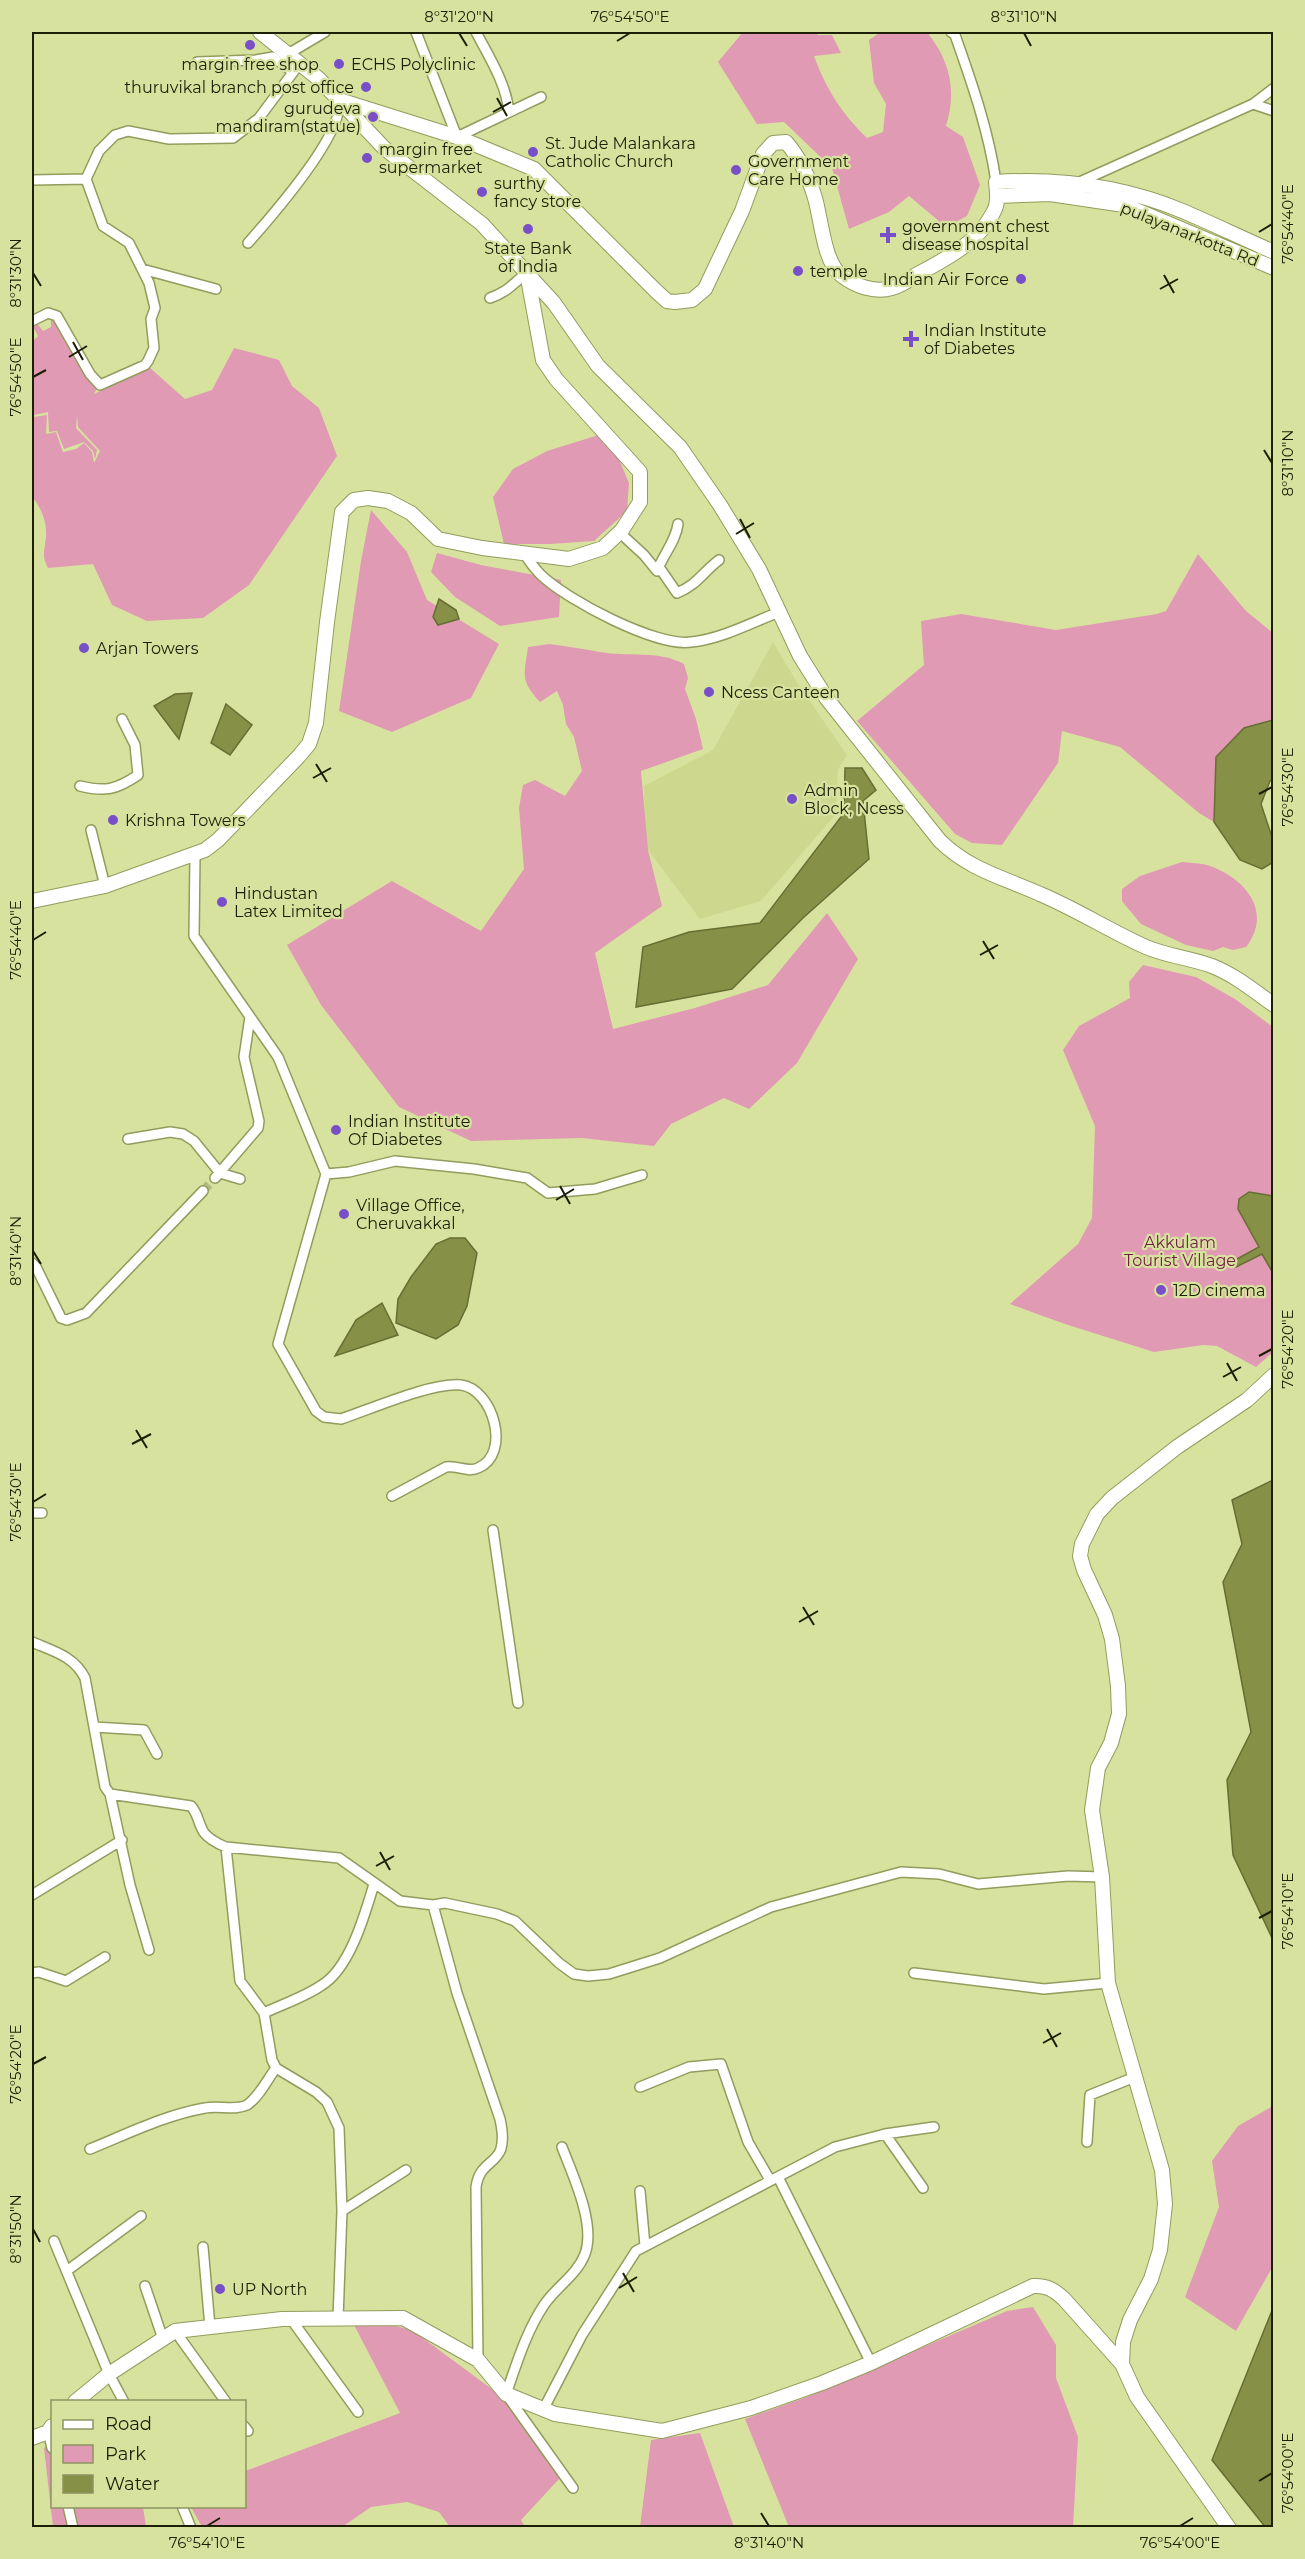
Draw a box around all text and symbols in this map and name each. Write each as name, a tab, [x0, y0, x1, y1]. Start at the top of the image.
text: 8°31'20"N	[424, 7, 494, 26]
text: 76°54'50"E	[590, 7, 670, 26]
text: 8°31'10"N	[991, 7, 1057, 26]
marker: margin free shop	[243, 38, 257, 52]
place label: margin free shop	[181, 55, 319, 74]
place label: ECHS Polyclinic	[351, 55, 476, 74]
marker: ECHS Polyclinic	[332, 57, 346, 71]
place label: thuruvikal branch post office	[125, 78, 354, 97]
marker: thuruvikal branch post office	[359, 80, 373, 94]
place label: gurudeva mandiram(statue)	[216, 99, 361, 136]
marker: gurudeva mandiram(statue)	[366, 110, 380, 124]
place label: St. Jude Malankara Catholic Church	[545, 134, 696, 171]
place label: margin free supermarket	[379, 140, 483, 177]
marker: St. Jude Malankara Catholic Church	[526, 145, 540, 159]
marker: margin free supermarket	[360, 151, 374, 165]
place label: Government Care Home	[748, 152, 850, 189]
marker: Government Care Home	[729, 163, 743, 177]
place label: surthy fancy store	[494, 174, 581, 211]
text: 76°54'40"E	[1278, 184, 1297, 264]
marker: surthy fancy store	[475, 185, 489, 199]
street label: pulayanarkotta Rd	[1118, 198, 1262, 271]
place label: government chest disease hospital	[902, 217, 1050, 254]
marker: State Bank of India	[521, 222, 535, 236]
marker: government chest disease hospital	[879, 226, 897, 244]
text: 8°31'30"N	[6, 238, 25, 308]
place label: State Bank of India	[484, 239, 572, 276]
place label: temple	[810, 262, 868, 281]
marker: temple	[791, 264, 805, 278]
place label: Indian Air Force	[883, 270, 1009, 289]
marker: Indian Air Force	[1014, 272, 1028, 286]
place label: Indian Institute of Diabetes	[924, 321, 1046, 358]
marker: Indian Institute of Diabetes	[902, 330, 920, 348]
text: 76°54'50"E	[6, 337, 25, 417]
text: 8°31'10"N	[1278, 430, 1297, 496]
place label: Arjan Towers	[96, 639, 199, 658]
marker: Arjan Towers	[77, 641, 91, 655]
place label: Ncess Canteen	[721, 683, 840, 702]
marker: Ncess Canteen	[702, 685, 716, 699]
text: 76°54'30"E	[1278, 747, 1297, 827]
place label: Admin Block, Ncess	[804, 781, 904, 818]
marker: Admin Block, Ncess	[785, 792, 799, 806]
place label: Krishna Towers	[125, 811, 246, 830]
marker: Krishna Towers	[106, 813, 120, 827]
place label: Hindustan Latex Limited	[234, 884, 343, 921]
marker: Hindustan Latex Limited	[215, 895, 229, 909]
text: 76°54'40"E	[6, 900, 25, 980]
place label: Indian Institute Of Diabetes	[348, 1112, 470, 1149]
marker: Indian Institute Of Diabetes	[329, 1123, 343, 1137]
place label: Village Office, Cheruvakkal	[356, 1196, 465, 1233]
marker: Village Office, Cheruvakkal	[337, 1207, 351, 1221]
text: 8°31'40"N	[6, 1216, 25, 1286]
park label: Akkulam Tourist Village	[1124, 1233, 1236, 1270]
place label: 12D cinema	[1173, 1281, 1265, 1300]
marker: 12D cinema	[1154, 1283, 1168, 1297]
text: 76°54'20"E	[1278, 1309, 1297, 1389]
text: 76°54'30"E	[6, 1462, 25, 1542]
text: 76°54'10"E	[1278, 1873, 1297, 1949]
text: 76°54'20"E	[6, 2024, 25, 2104]
text: 8°31'50"N	[6, 2194, 25, 2264]
place label: UP North	[232, 2280, 307, 2299]
marker: UP North	[213, 2282, 227, 2296]
legend	[51, 2400, 246, 2508]
text: Road	[105, 2413, 152, 2435]
text: 76°54'00"E	[1278, 2433, 1297, 2513]
text: Park	[105, 2443, 146, 2465]
text: Water	[105, 2473, 160, 2495]
text: 76°54'10"E	[169, 2533, 245, 2552]
text: 8°31'40"N	[734, 2533, 804, 2552]
text: 76°54'00"E	[1140, 2533, 1220, 2552]

